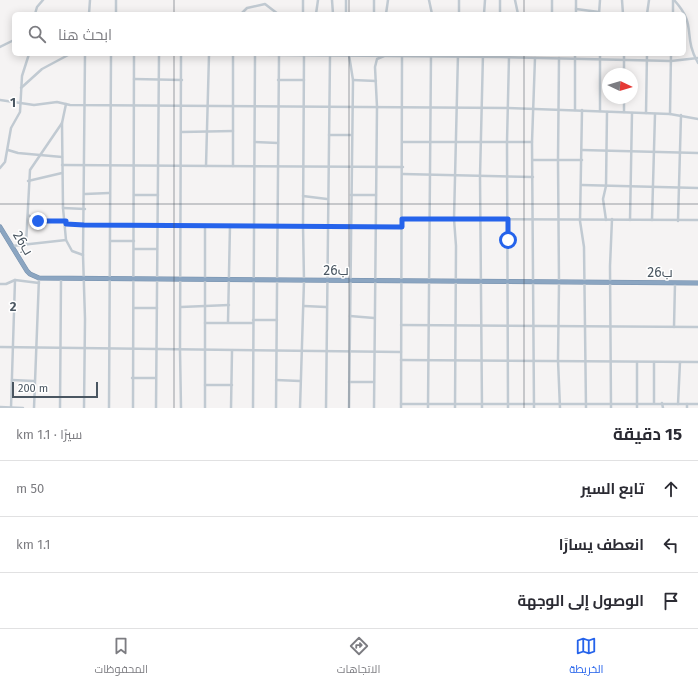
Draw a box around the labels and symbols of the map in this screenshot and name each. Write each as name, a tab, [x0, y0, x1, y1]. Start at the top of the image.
north arrow	[602, 68, 638, 104]
text: 1	[10, 95, 16, 110]
route end	[29, 212, 47, 230]
street label: 26ب	[9, 228, 37, 258]
route start	[499, 231, 517, 249]
street label: 26ب	[323, 262, 349, 279]
street label: 26ب	[647, 264, 673, 281]
text: 2	[10, 299, 17, 314]
scale bar	[12, 380, 98, 399]

